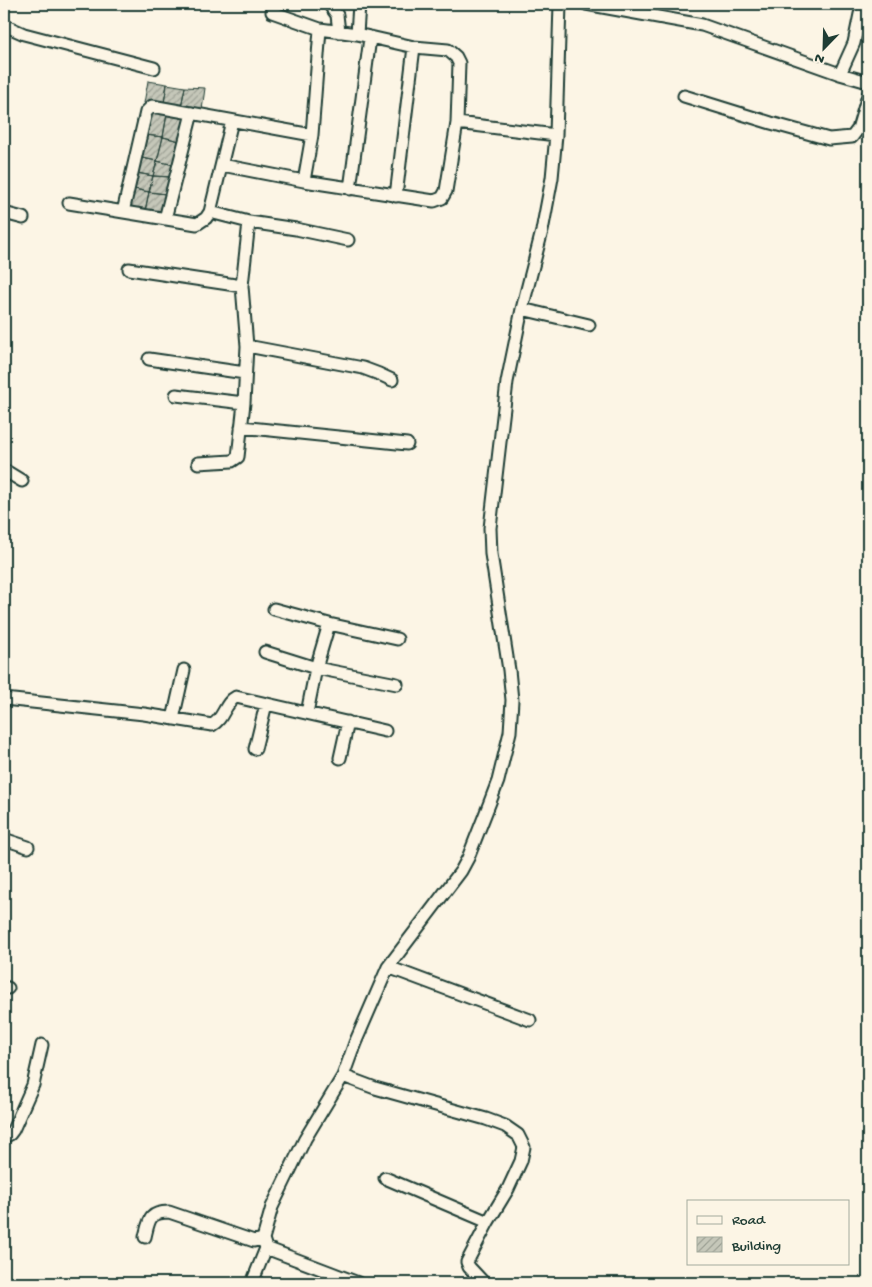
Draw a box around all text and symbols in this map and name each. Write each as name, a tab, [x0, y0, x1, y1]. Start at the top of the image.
north arrow	[800, 22, 850, 72]
text: N	[812, 48, 827, 67]
legend	[687, 1200, 850, 1264]
text: Road	[732, 1212, 766, 1230]
text: Building	[731, 1238, 781, 1256]

